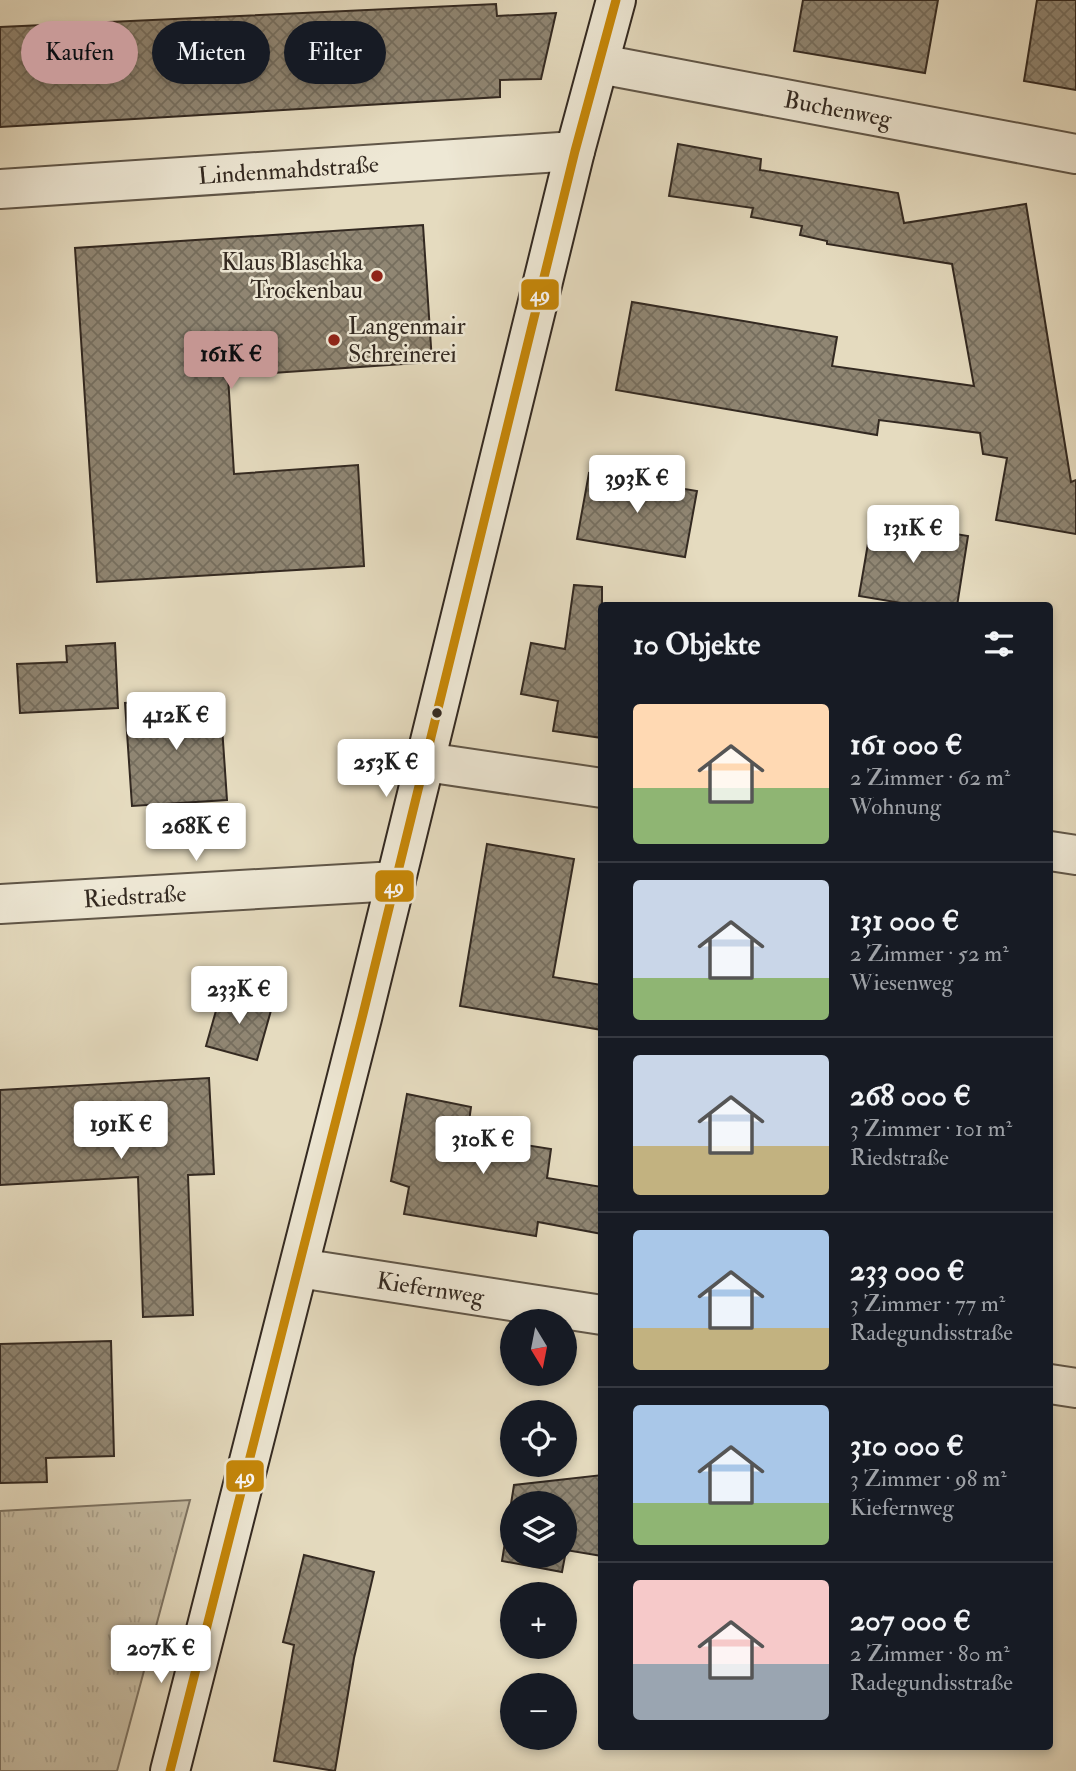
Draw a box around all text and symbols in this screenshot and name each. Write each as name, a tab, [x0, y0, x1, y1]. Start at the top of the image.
chip: Kaufen	[21, 21, 138, 84]
chip: Mieten	[152, 21, 270, 84]
chip: Filter	[284, 21, 386, 84]
street label: Buchenweg	[781, 84, 895, 135]
street label: Lindenmahdstraße	[197, 149, 380, 192]
place label: Klaus Blaschka Trockenbau	[221, 247, 364, 306]
marker: Klaus Blaschka Trockenbau	[369, 268, 385, 284]
line badge: 49	[520, 278, 560, 311]
text: 49	[529, 283, 550, 307]
place label: Langenmair Schreinerei	[348, 311, 466, 370]
pin: 161K €	[174, 332, 288, 391]
marker: Langenmair Schreinerei	[326, 332, 342, 348]
text: 161K €	[200, 339, 262, 368]
pin: 393K €	[580, 456, 694, 515]
text: 393K €	[605, 463, 669, 492]
pin: 131K €	[856, 505, 970, 565]
text: 131K €	[883, 513, 943, 542]
icon: filters	[980, 625, 1018, 663]
text: 10 Objekte	[633, 626, 760, 663]
pin: 412K €	[119, 692, 233, 752]
text: 412K €	[143, 700, 209, 729]
unlabelled marker	[430, 706, 444, 720]
text: 161 000 €	[850, 726, 963, 763]
icon: home	[689, 732, 773, 816]
pin: 253K €	[329, 740, 443, 799]
text: 253K €	[354, 747, 418, 776]
text: 2 Zimmer · 62 m²	[850, 763, 1010, 792]
text: Wohnung	[850, 792, 941, 821]
pin: 268K €	[139, 804, 253, 863]
text: 268K €	[162, 811, 230, 840]
line badge: 49	[374, 869, 415, 903]
text: 49	[383, 875, 404, 899]
street label: Riedstraße	[82, 878, 187, 915]
text: 131 000 €	[850, 902, 959, 939]
icon: home	[689, 908, 773, 992]
text: 2 Zimmer · 52 m²	[850, 939, 1009, 968]
pin: 233K €	[182, 967, 296, 1026]
text: Wiesenweg	[850, 968, 953, 997]
text: 233K €	[207, 974, 271, 1003]
text: 268 000 €	[850, 1077, 971, 1114]
icon: home	[689, 1083, 773, 1167]
pin: 191K €	[64, 1102, 178, 1161]
text: 191K €	[90, 1109, 152, 1138]
text: 3 Zimmer · 101 m²	[850, 1114, 1012, 1143]
pin: 310K €	[426, 1116, 540, 1176]
text: 310K €	[451, 1124, 515, 1153]
text: Riedstraße	[850, 1143, 949, 1172]
text: 233 000 €	[850, 1252, 965, 1289]
icon: home	[689, 1258, 773, 1342]
street label: Kiefernweg	[374, 1265, 487, 1313]
text: 3 Zimmer · 77 m²	[850, 1289, 1005, 1318]
north arrow	[500, 1309, 578, 1386]
map controls	[500, 1309, 577, 1750]
text: Radegundisstraße	[850, 1318, 1013, 1347]
button: locate	[500, 1400, 577, 1477]
text: 310 000 €	[850, 1427, 964, 1464]
icon: home	[689, 1433, 773, 1517]
line badge: 49	[225, 1459, 265, 1493]
text: 3 Zimmer · 98 m²	[850, 1464, 1007, 1493]
text: 49	[234, 1465, 255, 1489]
button: layers	[500, 1491, 577, 1568]
text: Kiefernweg	[850, 1493, 954, 1522]
button: +	[500, 1582, 577, 1659]
text: 207 000 €	[850, 1602, 971, 1639]
icon: home	[689, 1608, 773, 1692]
pin: 207K €	[104, 1626, 218, 1685]
text: 207K €	[127, 1633, 195, 1662]
text: 2 Zimmer · 80 m²	[850, 1639, 1010, 1668]
text: Radegundisstraße	[850, 1668, 1013, 1697]
button: −	[500, 1673, 577, 1750]

